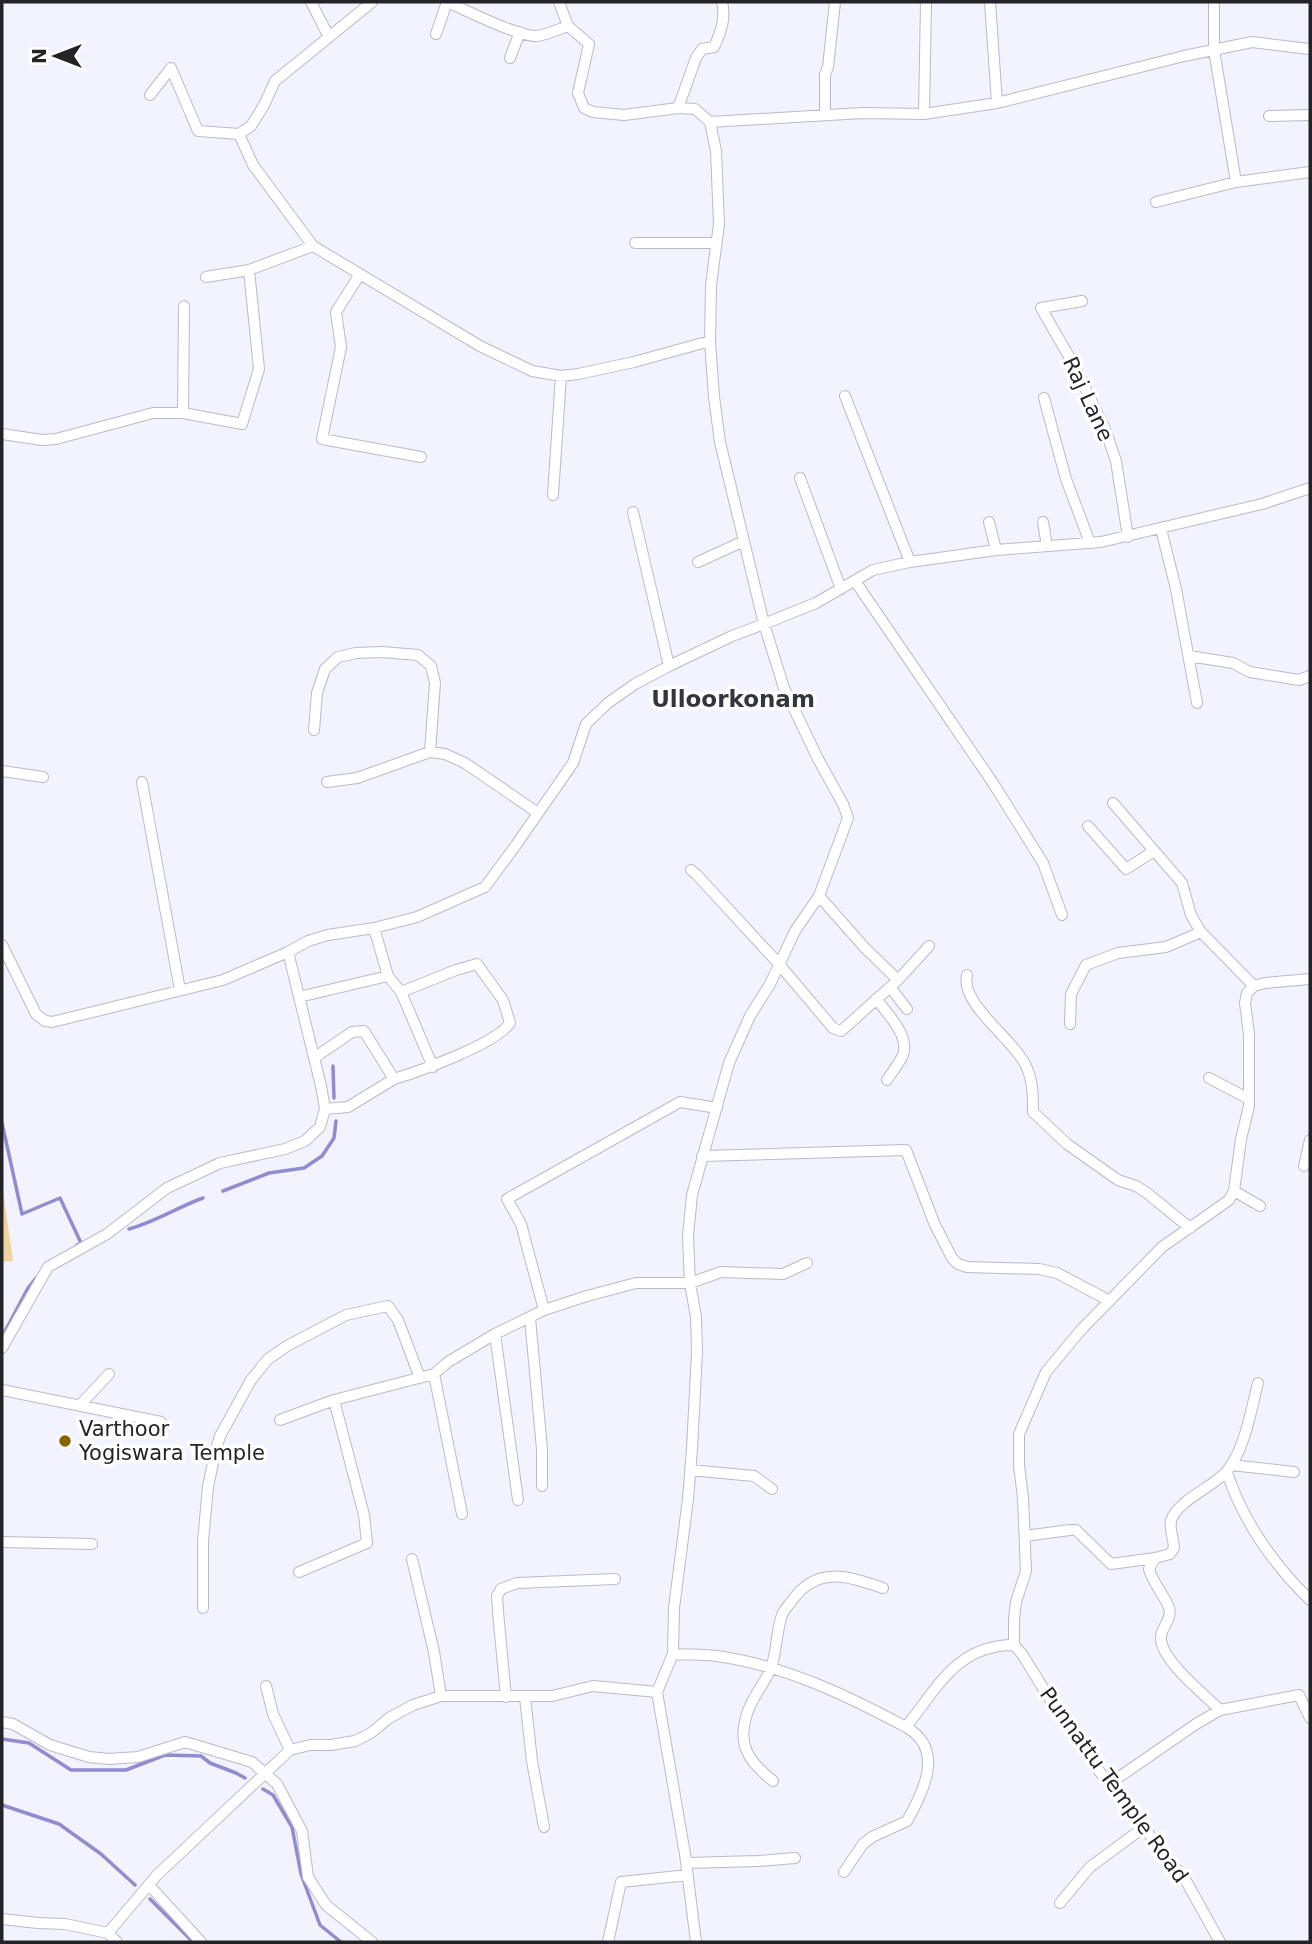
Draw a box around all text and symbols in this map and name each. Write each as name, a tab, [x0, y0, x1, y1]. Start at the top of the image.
north arrow	[21, 21, 91, 91]
text: N	[28, 48, 50, 64]
street label: Raj Lane	[1058, 353, 1118, 445]
district label: Ulloorkonam	[651, 686, 815, 712]
place label: Varthoor Yogiswara Temple	[78, 1417, 265, 1465]
marker: Varthoor Yogiswara Temple	[57, 1433, 73, 1449]
street label: Punnattu Temple Road	[1035, 1683, 1193, 1887]

